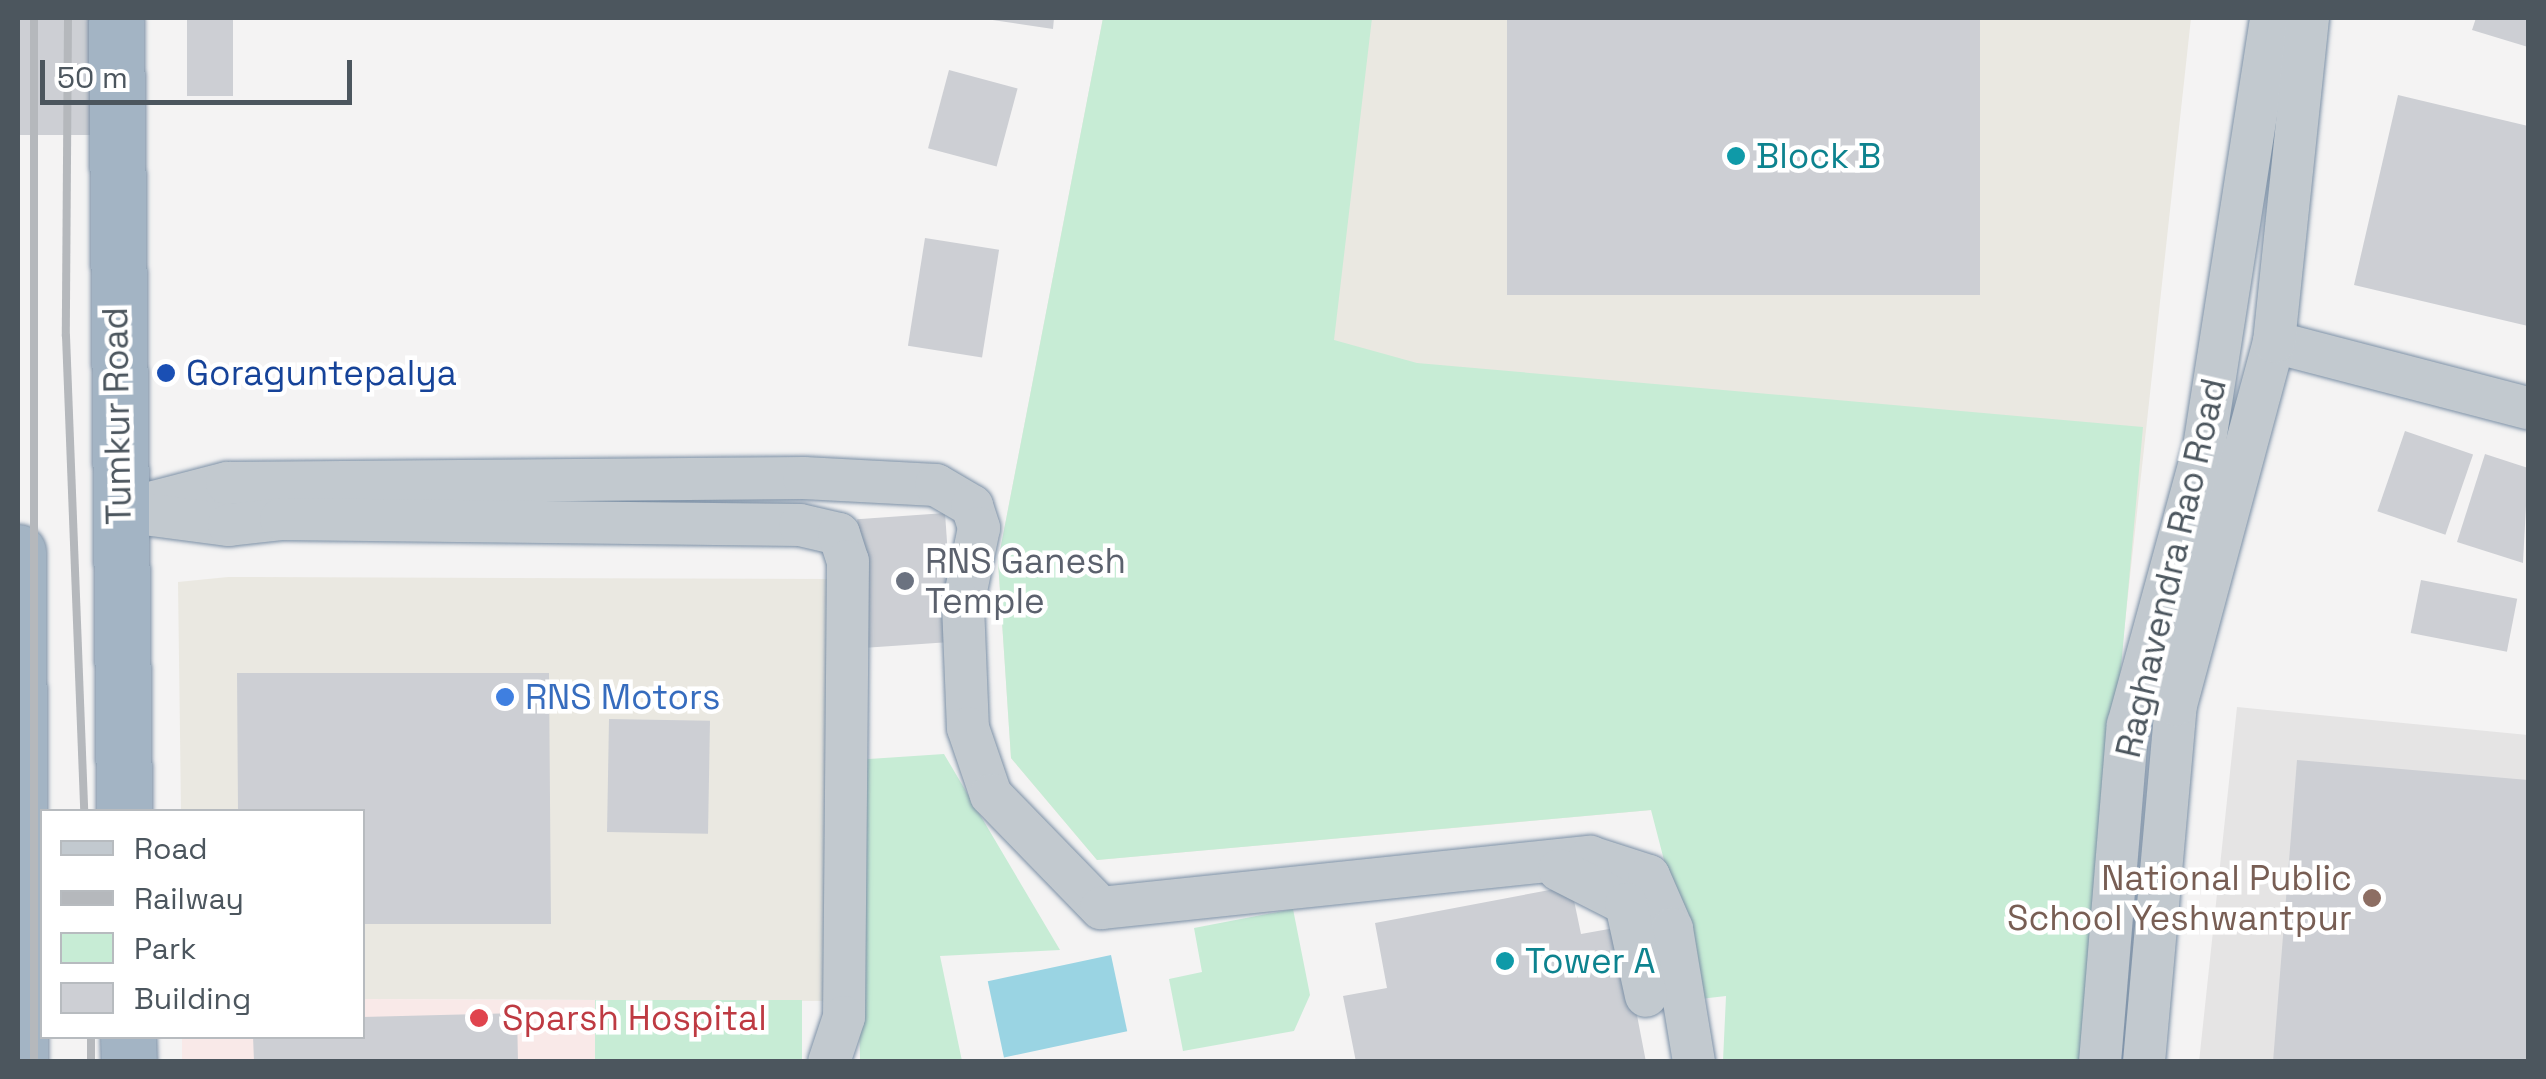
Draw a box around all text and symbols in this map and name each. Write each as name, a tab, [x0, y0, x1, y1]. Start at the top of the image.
scale bar	[45, 40, 358, 102]
text: 50 m	[57, 58, 128, 97]
place label: Block B	[1756, 135, 1881, 177]
marker: Block B	[1725, 145, 1747, 167]
street label: Tumkur Road	[94, 307, 140, 525]
place label: Goraguntepalya	[186, 352, 457, 394]
marker: Goraguntepalya	[155, 362, 177, 384]
street label: Raghavendra Rao Road	[2107, 374, 2235, 762]
place label: RNS Ganesh Temple	[925, 540, 1126, 622]
marker: RNS Ganesh Temple	[894, 570, 916, 592]
place label: RNS Motors	[525, 676, 720, 718]
marker: RNS Motors	[494, 686, 516, 708]
legend	[40, 809, 365, 1039]
text: Road	[134, 829, 208, 868]
place label: National Public School Yeshwantpur	[2006, 857, 2352, 939]
text: Railway	[134, 879, 244, 918]
marker: National Public School Yeshwantpur	[2361, 887, 2383, 909]
text: Park	[134, 929, 196, 968]
place label: Tower A	[1525, 940, 1656, 982]
marker: Tower A	[1494, 950, 1516, 972]
text: Building	[134, 979, 251, 1018]
place label: Sparsh Hospital	[502, 997, 767, 1039]
marker: Sparsh Hospital	[466, 1005, 492, 1031]

